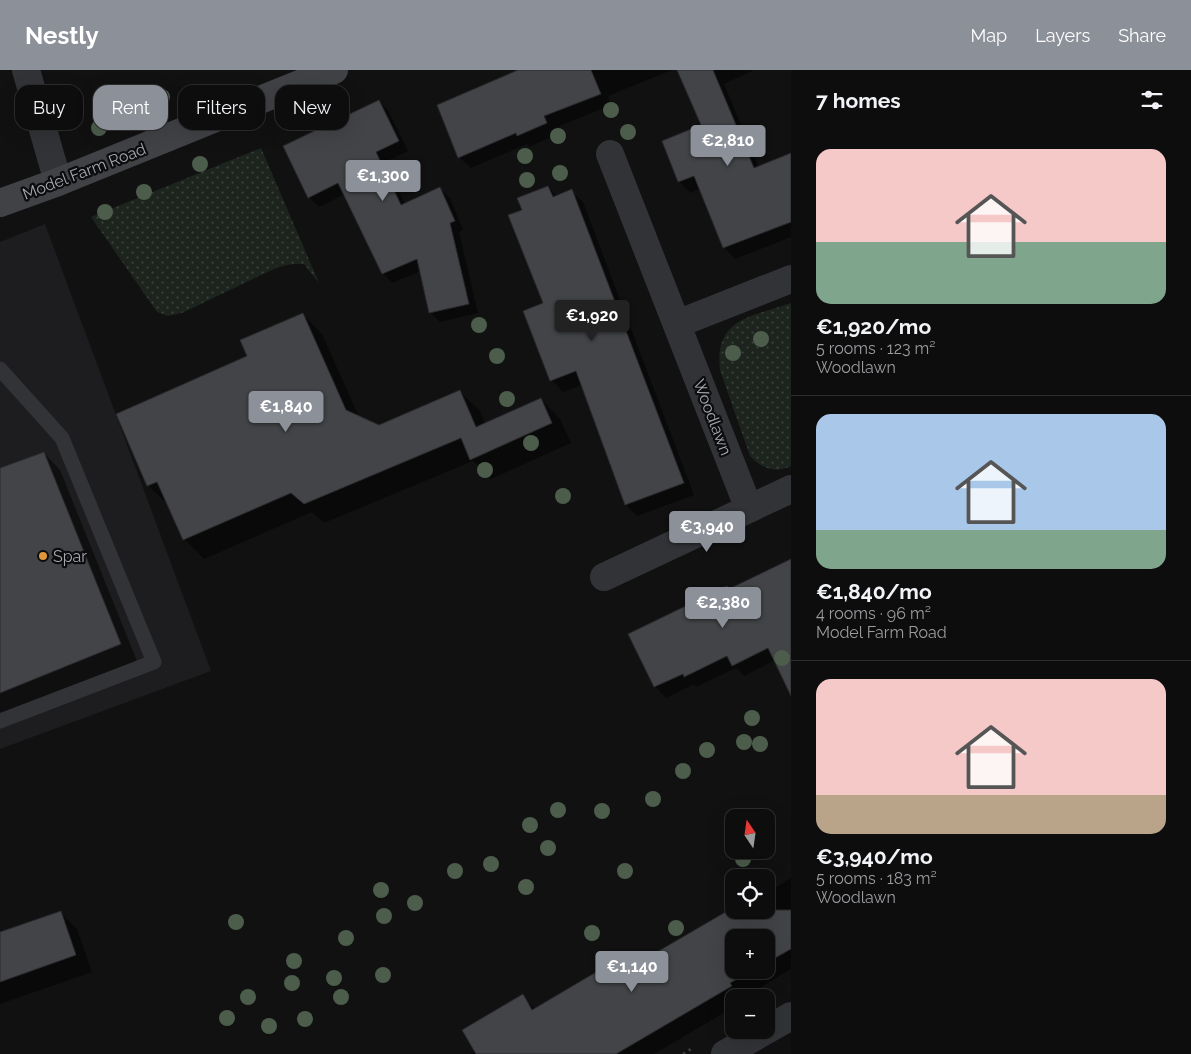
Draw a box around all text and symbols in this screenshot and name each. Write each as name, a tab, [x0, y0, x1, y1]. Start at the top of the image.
text: Nestly	[25, 21, 99, 50]
text: Map	[971, 25, 1007, 46]
text: Layers	[1035, 25, 1090, 46]
text: Share	[1118, 25, 1166, 46]
chip: Buy	[15, 85, 83, 130]
chip: Rent	[93, 85, 168, 130]
chip: Filters	[178, 85, 265, 130]
chip: New	[275, 85, 349, 130]
icon: filters	[1138, 86, 1166, 114]
text: 7 homes	[816, 88, 901, 113]
pin: €2,810	[687, 124, 769, 167]
text: €2,810	[702, 131, 754, 150]
street label: Model Farm Road	[20, 139, 149, 204]
pin: €1,300	[342, 160, 424, 202]
text: €1,300	[357, 166, 409, 185]
icon: home	[946, 181, 1036, 271]
pin: €1,920	[551, 300, 633, 342]
text: €1,920	[566, 306, 618, 325]
text: €1,920/mo	[816, 314, 931, 339]
text: 5 rooms · 123 m²	[816, 339, 936, 358]
text: Woodlawn	[816, 358, 896, 377]
street label: Woodlawn	[689, 377, 736, 458]
pin: €1,840	[245, 390, 327, 433]
text: €1,840	[259, 397, 313, 416]
icon: home	[946, 447, 1036, 537]
pin: €3,940	[666, 510, 748, 553]
text: €3,940	[680, 517, 734, 536]
place label: Spar	[53, 547, 87, 566]
marker: Spar	[37, 550, 49, 562]
text: €1,840/mo	[816, 579, 932, 604]
pin: €2,380	[682, 586, 764, 629]
text: €2,380	[696, 593, 750, 612]
text: 4 rooms · 96 m²	[816, 604, 931, 623]
text: Model Farm Road	[816, 623, 947, 642]
icon: home	[946, 712, 1036, 802]
north arrow	[725, 809, 775, 859]
map controls	[725, 809, 775, 1039]
text: €3,940/mo	[816, 844, 933, 869]
button: locate	[725, 869, 775, 919]
text: 5 rooms · 183 m²	[816, 869, 937, 888]
text: Woodlawn	[816, 888, 896, 907]
button: +	[725, 929, 775, 979]
pin: €1,140	[591, 950, 673, 993]
text: €1,140	[606, 957, 658, 976]
button: −	[725, 989, 775, 1039]

